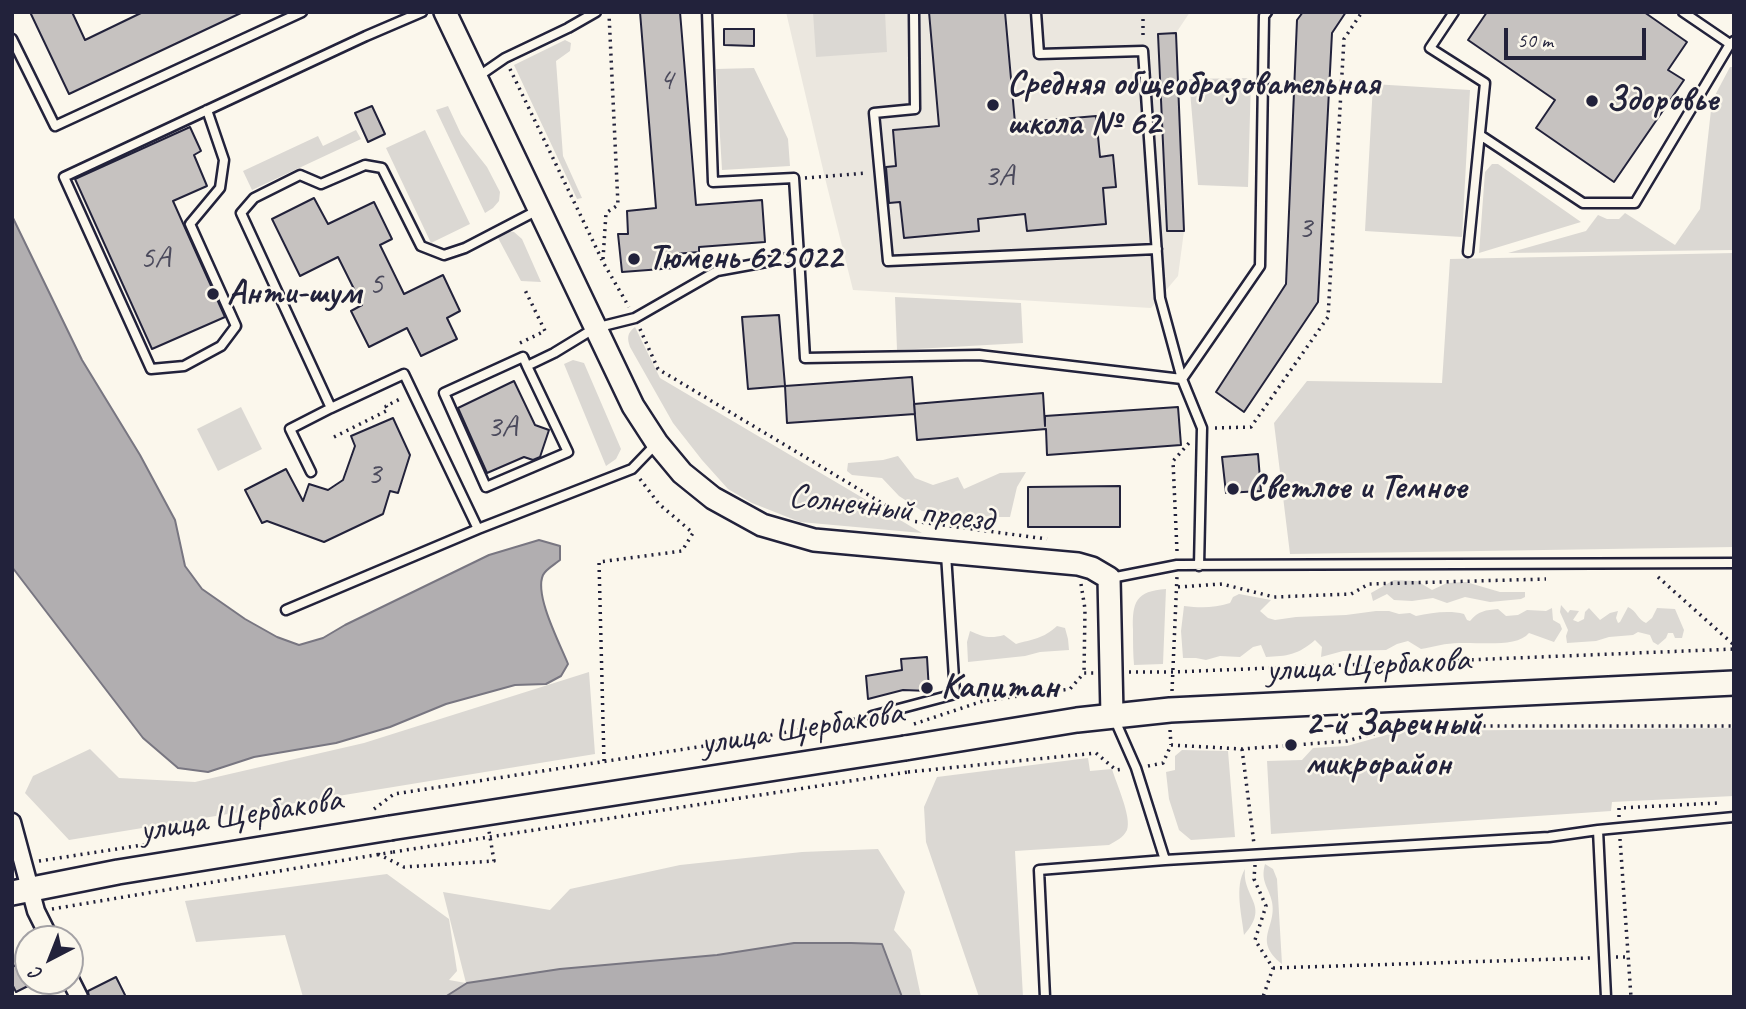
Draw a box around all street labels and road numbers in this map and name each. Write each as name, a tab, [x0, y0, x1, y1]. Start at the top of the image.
street label: Солнечный проезд	[786, 476, 996, 542]
street label: улица Щербакова	[1265, 640, 1471, 692]
street label: улица Щербакова	[698, 692, 906, 766]
street label: улица Щербакова	[137, 779, 345, 853]

